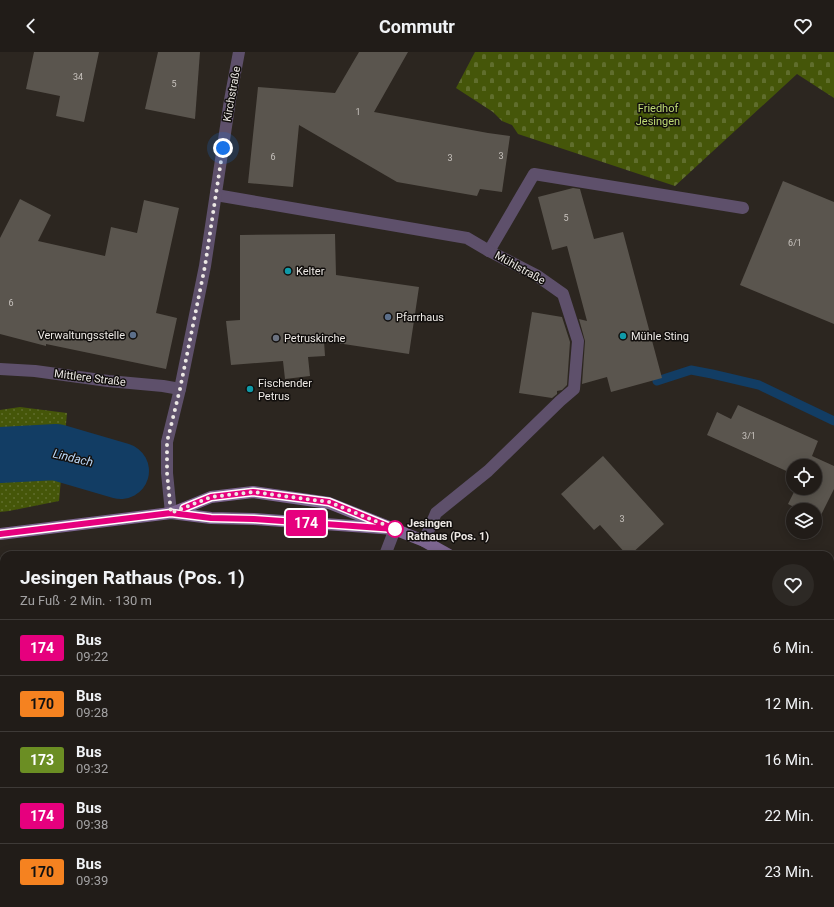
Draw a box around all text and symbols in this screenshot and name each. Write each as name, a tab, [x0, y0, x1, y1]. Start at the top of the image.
icon: back	[20, 15, 42, 37]
icon: heart	[792, 15, 814, 37]
text: Commutr	[379, 16, 455, 37]
street label: Kirchstraße	[221, 65, 243, 123]
house number: 34	[73, 72, 83, 82]
house number: 5	[171, 79, 177, 89]
park label: Friedhof Jesingen	[636, 102, 680, 128]
house number: 1	[355, 107, 361, 117]
your location	[213, 138, 233, 158]
house number: 3	[498, 151, 504, 161]
house number: 6	[270, 152, 276, 162]
house number: 3	[447, 153, 453, 163]
house number: 5	[563, 213, 569, 223]
house number: 6/1	[788, 238, 802, 248]
street label: Mühlstraße	[493, 249, 548, 287]
place label: Kelter	[296, 265, 325, 278]
marker: Kelter	[283, 266, 293, 276]
house number: 6	[8, 298, 14, 308]
place label: Pfarrhaus	[396, 311, 444, 324]
marker: Pfarrhaus	[383, 312, 393, 322]
place label: Verwaltungsstelle	[38, 329, 125, 342]
marker: Verwaltungsstelle	[128, 330, 138, 340]
place label: Mühle Sting	[631, 330, 689, 343]
marker: Mühle Sting	[618, 331, 628, 341]
place label: Petruskirche	[284, 332, 345, 345]
marker: Petruskirche	[271, 333, 281, 343]
street label: Mittlere Straße	[53, 367, 127, 389]
place label: Fischender Petrus	[258, 377, 312, 403]
marker: Fischender Petrus	[245, 384, 255, 394]
house number: 3/1	[742, 431, 756, 441]
water label: Lindach	[51, 447, 95, 469]
map controls	[786, 459, 822, 539]
button: locate	[786, 459, 822, 495]
button: layers	[786, 503, 822, 539]
line badge: 174	[283, 510, 329, 536]
house number: 3	[619, 514, 625, 524]
text: 174	[294, 515, 318, 531]
place label: Jesingen Rathaus (Pos. 1)	[407, 517, 489, 543]
marker: Jesingen Rathaus (Pos. 1)	[386, 520, 404, 538]
button: heart	[772, 564, 814, 606]
text: Jesingen Rathaus (Pos. 1)	[20, 566, 245, 589]
text: Zu Fuß · 2 Min. · 130 m	[20, 593, 152, 608]
text: Bus	[76, 631, 102, 649]
text: 6 Min.	[773, 639, 814, 657]
text: 174	[30, 640, 54, 656]
text: 09:22	[76, 649, 108, 664]
text: Bus	[76, 687, 102, 705]
text: 12 Min.	[764, 695, 814, 713]
text: 170	[30, 696, 54, 712]
text: 09:28	[76, 705, 108, 720]
text: Bus	[76, 743, 102, 761]
text: 16 Min.	[764, 751, 814, 769]
text: 173	[30, 752, 54, 768]
text: 09:32	[76, 761, 108, 776]
text: Bus	[76, 799, 102, 817]
text: 22 Min.	[764, 807, 814, 825]
text: 174	[30, 808, 54, 824]
text: 09:38	[76, 817, 108, 832]
text: Bus	[76, 855, 102, 873]
text: 23 Min.	[764, 863, 814, 881]
text: 170	[30, 864, 54, 880]
text: 09:39	[76, 873, 108, 888]

